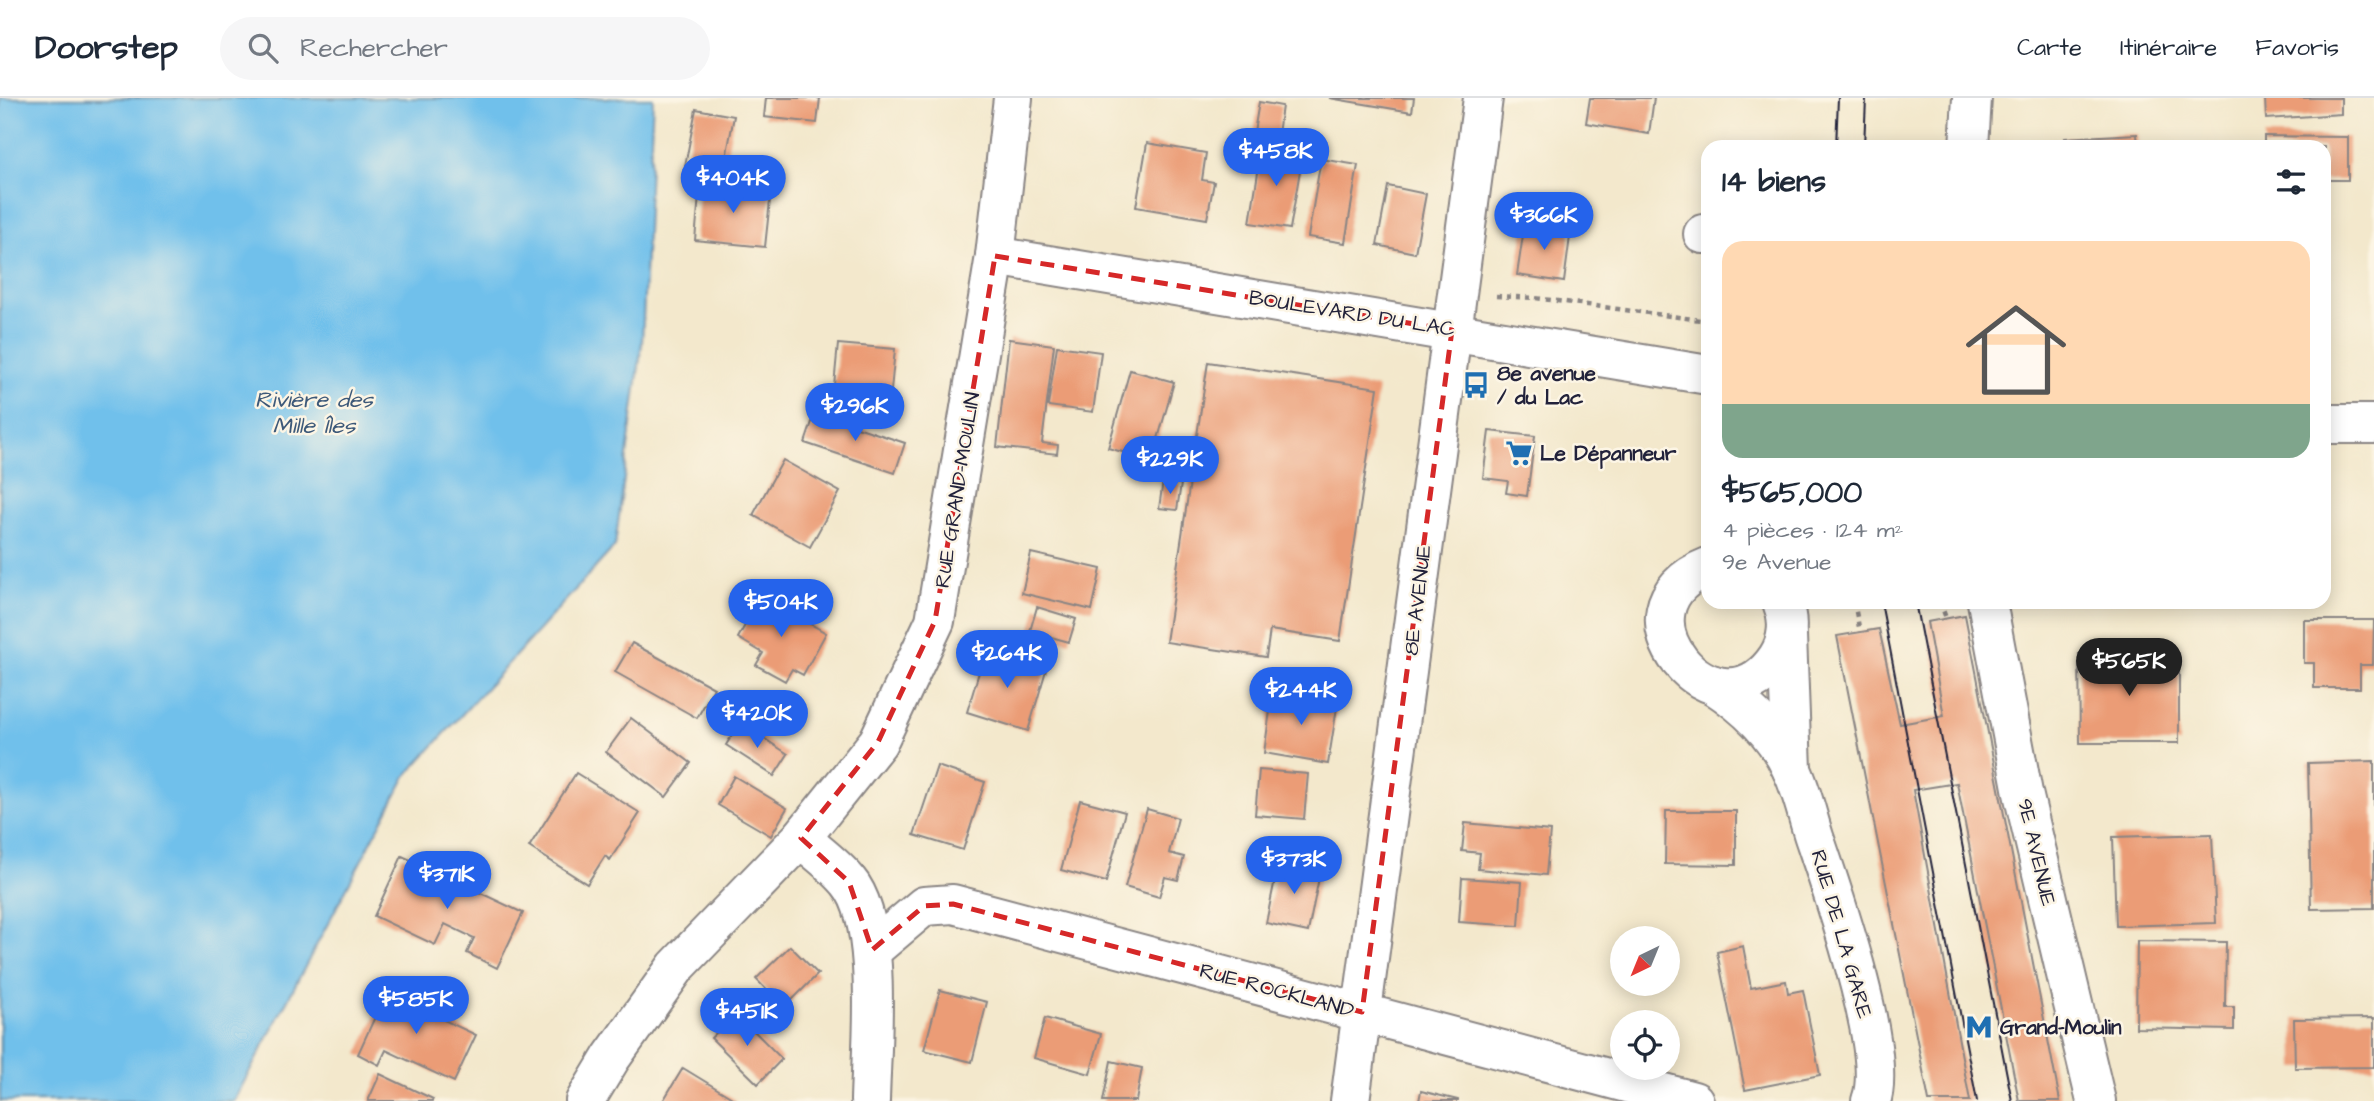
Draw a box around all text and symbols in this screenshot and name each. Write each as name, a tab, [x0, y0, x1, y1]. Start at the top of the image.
search box	[220, 17, 710, 80]
text: Doorstep	[35, 25, 178, 71]
icon: search	[244, 29, 282, 67]
text: Rechercher	[300, 30, 448, 66]
text: Carte	[2017, 31, 2082, 65]
text: Itinéraire	[2120, 31, 2217, 65]
text: Favoris	[2255, 31, 2339, 65]
pin: $458K	[1227, 129, 1325, 188]
text: $458K	[1239, 135, 1313, 167]
pin: $404K	[684, 156, 782, 215]
text: 14 biens	[1722, 161, 1826, 203]
text: $404K	[697, 162, 769, 194]
icon: filters	[2272, 163, 2310, 201]
pin: $366K	[1495, 192, 1593, 252]
text: $366K	[1510, 199, 1578, 231]
street label: BOULEVARD DU LAC	[1247, 283, 1457, 344]
icon: home	[1953, 287, 2079, 413]
place label: 8e avenue / du Lac	[1497, 359, 1596, 412]
bus stop icon: 8e avenue / du Lac	[1461, 370, 1491, 400]
water label: Rivière des Mille Îles	[255, 384, 374, 442]
pin: $296K	[806, 384, 904, 443]
text: $296K	[821, 390, 889, 422]
street label: RUE GRAND-MOULIN	[928, 390, 987, 590]
pin: $229K	[1121, 436, 1219, 496]
supermarket icon: Le Dépanneur	[1504, 438, 1534, 468]
place label: Le Dépanneur	[1540, 439, 1677, 469]
text: $229K	[1137, 443, 1203, 475]
text: $565,000	[1722, 472, 1862, 514]
text: 4 pièces · 124 m²	[1722, 514, 1903, 546]
street label: 8E AVENUE	[1396, 543, 1439, 657]
text: 9e Avenue	[1722, 546, 1831, 578]
pin: $504K	[732, 580, 830, 639]
text: $504K	[744, 586, 818, 618]
pin: $264K	[958, 630, 1056, 690]
text: $264K	[972, 637, 1042, 669]
pin: $565K	[2080, 638, 2178, 698]
text: $565K	[2092, 645, 2166, 677]
pin: $244K	[1252, 668, 1350, 727]
text: $244K	[1265, 674, 1337, 706]
pin: $420K	[708, 690, 806, 750]
text: $420K	[722, 697, 792, 729]
street label: 9E AVENUE	[2010, 796, 2063, 909]
pin: $373K	[1245, 836, 1343, 896]
text: $373K	[1262, 843, 1326, 875]
street label: RUE DE LA GARE	[1804, 847, 1880, 1022]
pin: $371K	[398, 852, 496, 911]
text: $371K	[419, 858, 475, 890]
north arrow	[1610, 926, 1680, 996]
map controls	[1610, 926, 1680, 1080]
street label: RUE ROCKLAND	[1196, 956, 1358, 1025]
pin: $585K	[367, 976, 465, 1036]
text: $585K	[379, 983, 453, 1015]
pin: $451K	[698, 988, 796, 1048]
text: $451K	[716, 995, 778, 1027]
button: locate	[1610, 1010, 1680, 1080]
metro station icon: Grand-Moulin	[1964, 1012, 1994, 1042]
place label: Grand-Moulin	[2000, 1013, 2122, 1042]

